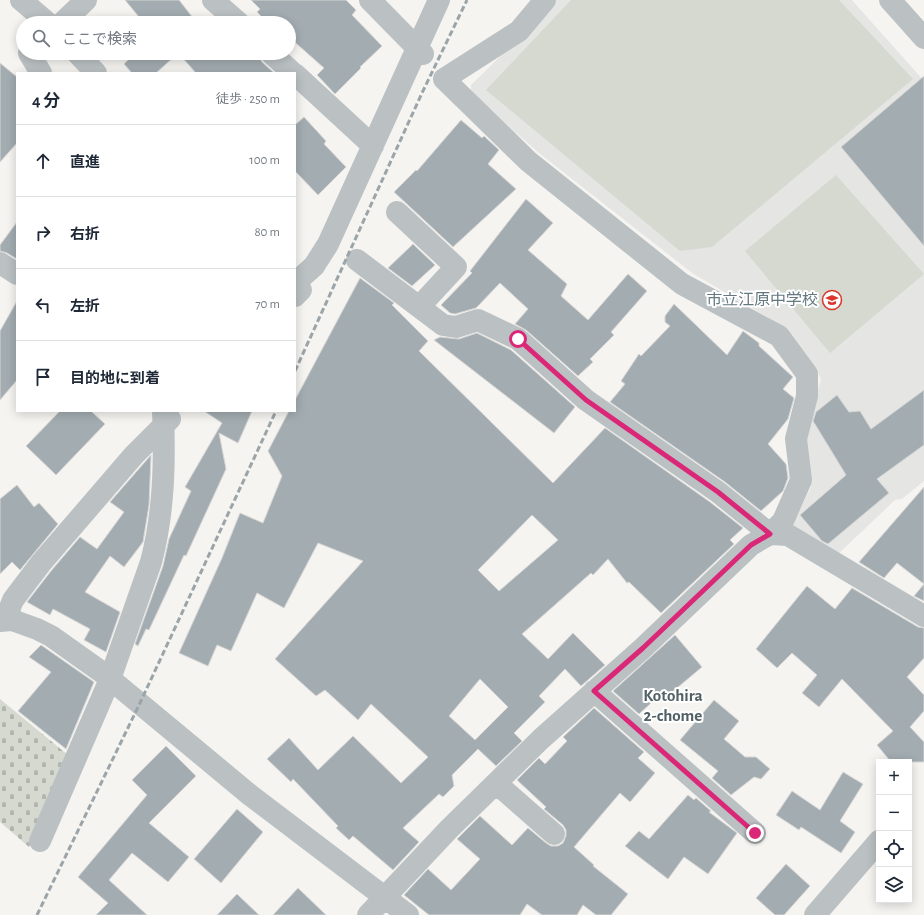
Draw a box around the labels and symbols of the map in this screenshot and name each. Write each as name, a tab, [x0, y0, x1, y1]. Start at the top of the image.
school or university icon: 市立江原中学校	[821, 289, 843, 311]
place label: 市立江原中学校	[706, 291, 818, 308]
route start	[509, 330, 527, 348]
district label: Kotohira 2-chome	[643, 687, 703, 724]
route end	[746, 824, 764, 842]

